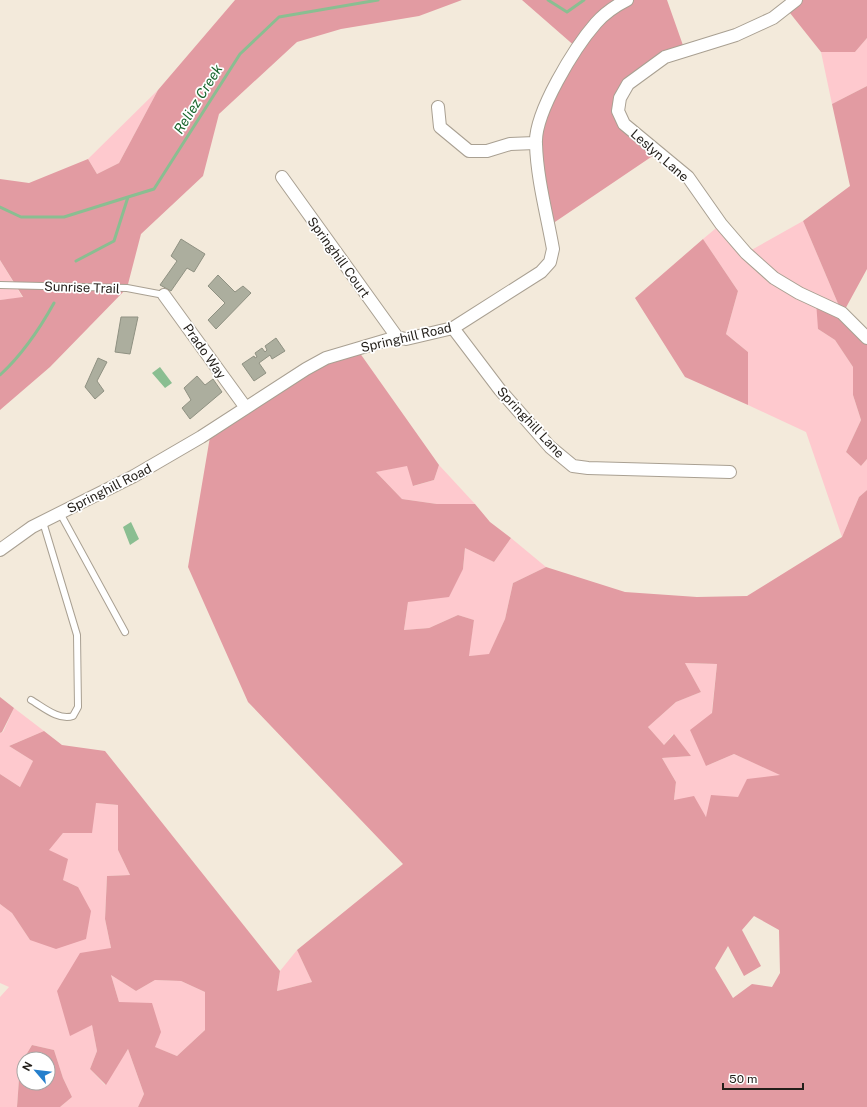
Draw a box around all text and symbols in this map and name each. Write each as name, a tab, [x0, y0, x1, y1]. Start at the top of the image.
water label: Reliez Creek	[170, 61, 226, 137]
street label: Leslyn Lane	[628, 126, 692, 185]
street label: Springhill Court	[304, 214, 373, 301]
street label: Sunrise Trail	[44, 279, 120, 296]
street label: Springhill Road	[359, 320, 453, 355]
street label: Prado Way	[180, 321, 229, 382]
street label: Springhill Lane	[494, 384, 567, 461]
street label: Springhill Road	[64, 461, 154, 516]
north arrow	[16, 1051, 56, 1091]
text: N	[20, 1060, 34, 1073]
scale bar	[723, 1065, 803, 1091]
text: 50 m	[729, 1072, 757, 1086]

